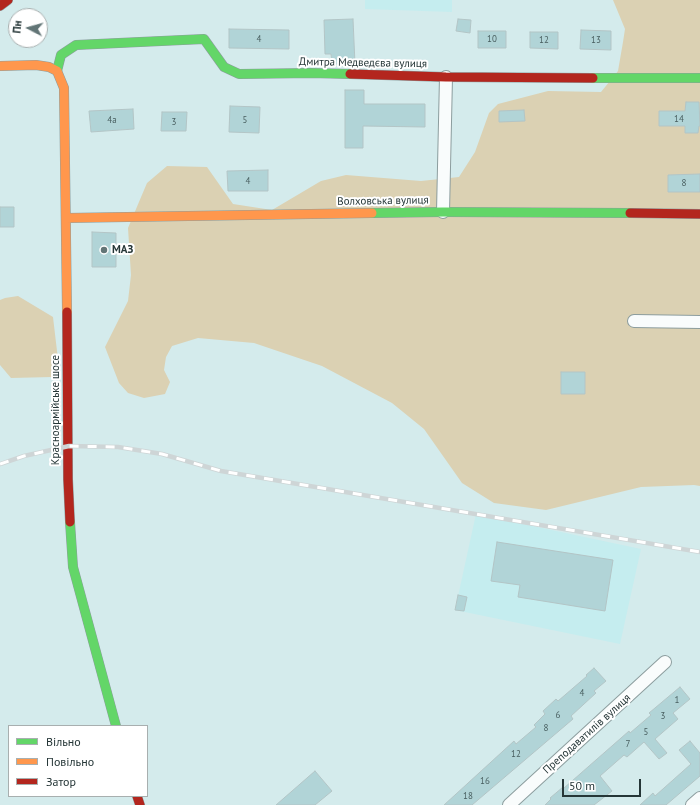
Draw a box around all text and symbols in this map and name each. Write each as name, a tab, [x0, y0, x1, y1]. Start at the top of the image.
north arrow	[8, 8, 48, 48]
text: Пн	[9, 20, 25, 34]
house number: 4	[257, 34, 261, 44]
house number: 10	[487, 34, 497, 44]
house number: 12	[539, 35, 549, 45]
house number: 13	[591, 35, 601, 45]
street label: Дмитра Медведєва вулиця	[299, 55, 427, 71]
house number: 14	[674, 114, 684, 124]
house number: 4а	[107, 115, 117, 125]
house number: 5	[243, 115, 247, 125]
house number: 3	[172, 117, 176, 127]
house number: 4	[246, 176, 250, 186]
house number: 8	[682, 178, 686, 188]
street label: Волховська вулиця	[337, 194, 429, 208]
place label: МАЗ	[112, 243, 133, 257]
marker: МАЗ	[99, 245, 109, 255]
street label: Красноармійське шосе	[49, 355, 63, 465]
house number: 4	[580, 688, 584, 698]
street label: Преподаватилів вулиця	[540, 691, 634, 777]
house number: 1	[675, 695, 679, 705]
house number: 6	[556, 710, 560, 720]
house number: 3	[661, 711, 665, 721]
house number: 8	[544, 723, 548, 733]
legend	[8, 725, 148, 797]
house number: 5	[644, 727, 648, 737]
text: Вільно	[46, 734, 81, 749]
house number: 7	[626, 739, 630, 749]
house number: 12	[511, 749, 521, 759]
text: Повільно	[46, 754, 94, 769]
scale bar	[564, 771, 643, 797]
text: Затор	[46, 774, 76, 789]
house number: 16	[480, 776, 490, 786]
text: 50 m	[569, 778, 595, 793]
house number: 18	[463, 791, 473, 801]

